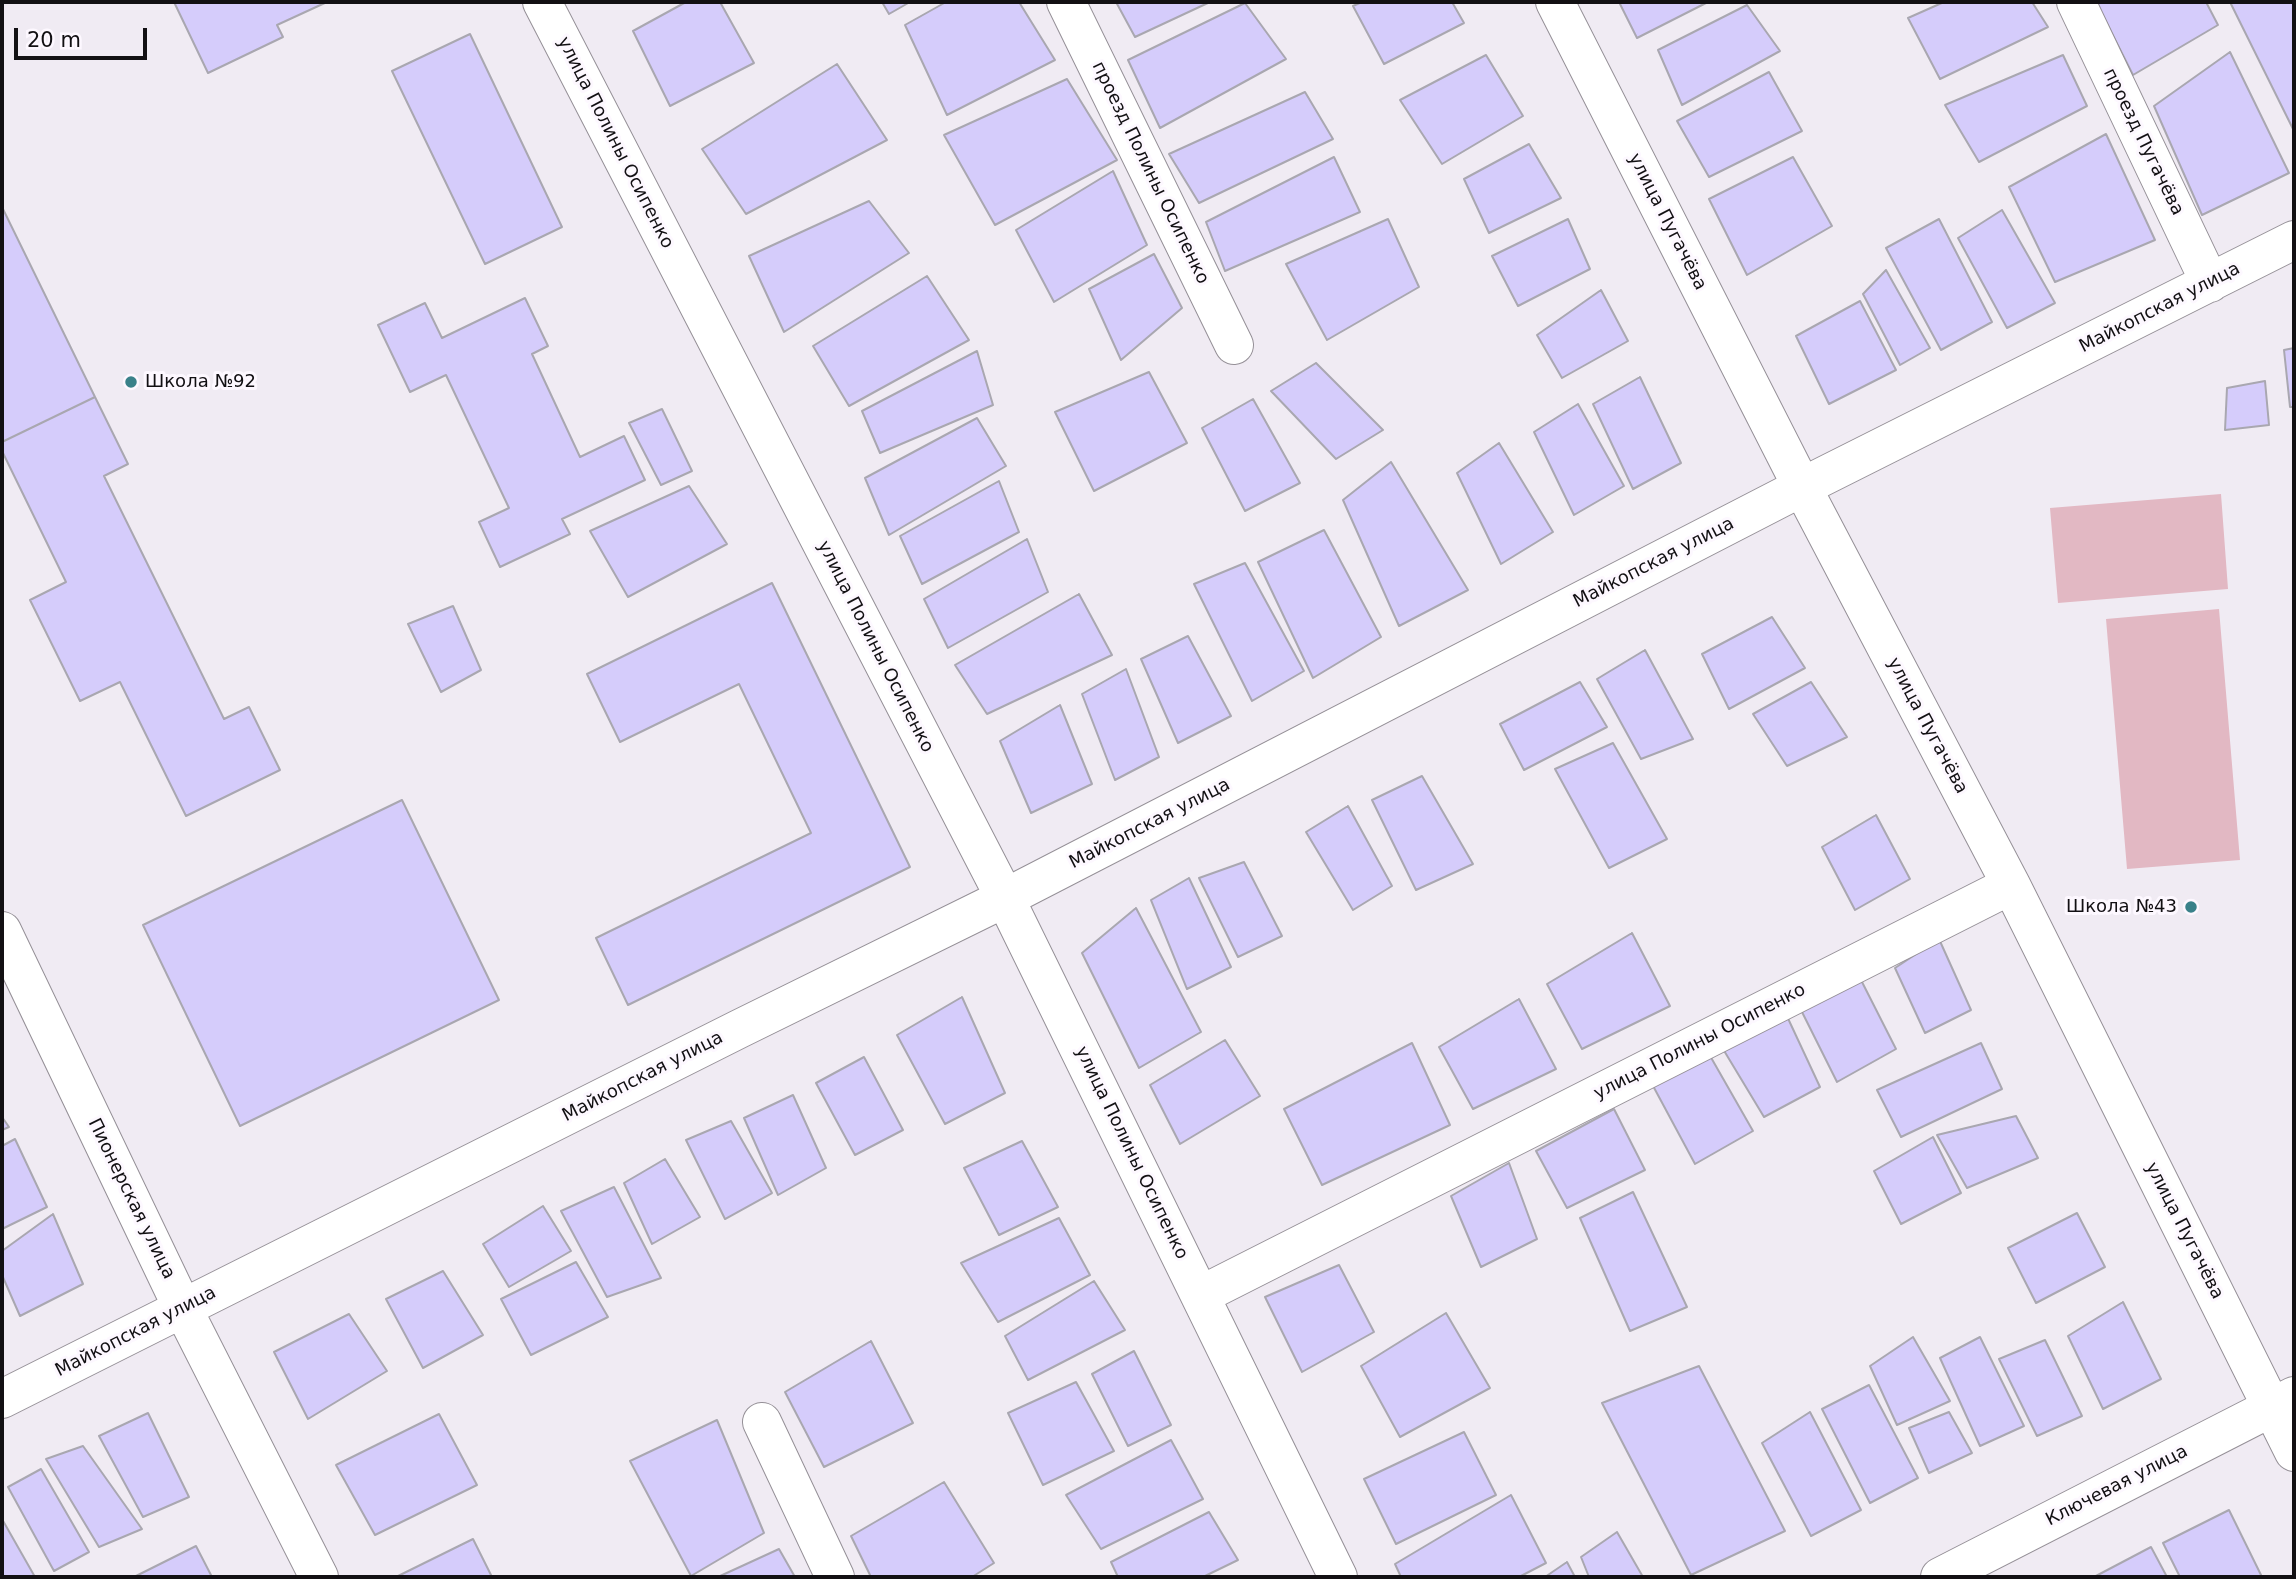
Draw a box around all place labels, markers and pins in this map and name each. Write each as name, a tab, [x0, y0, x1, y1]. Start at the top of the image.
place label: Школа №92	[145, 371, 256, 393]
marker: Школа №92	[123, 374, 139, 390]
place label: Школа №43	[2066, 896, 2177, 918]
marker: Школа №43	[2183, 899, 2199, 915]

